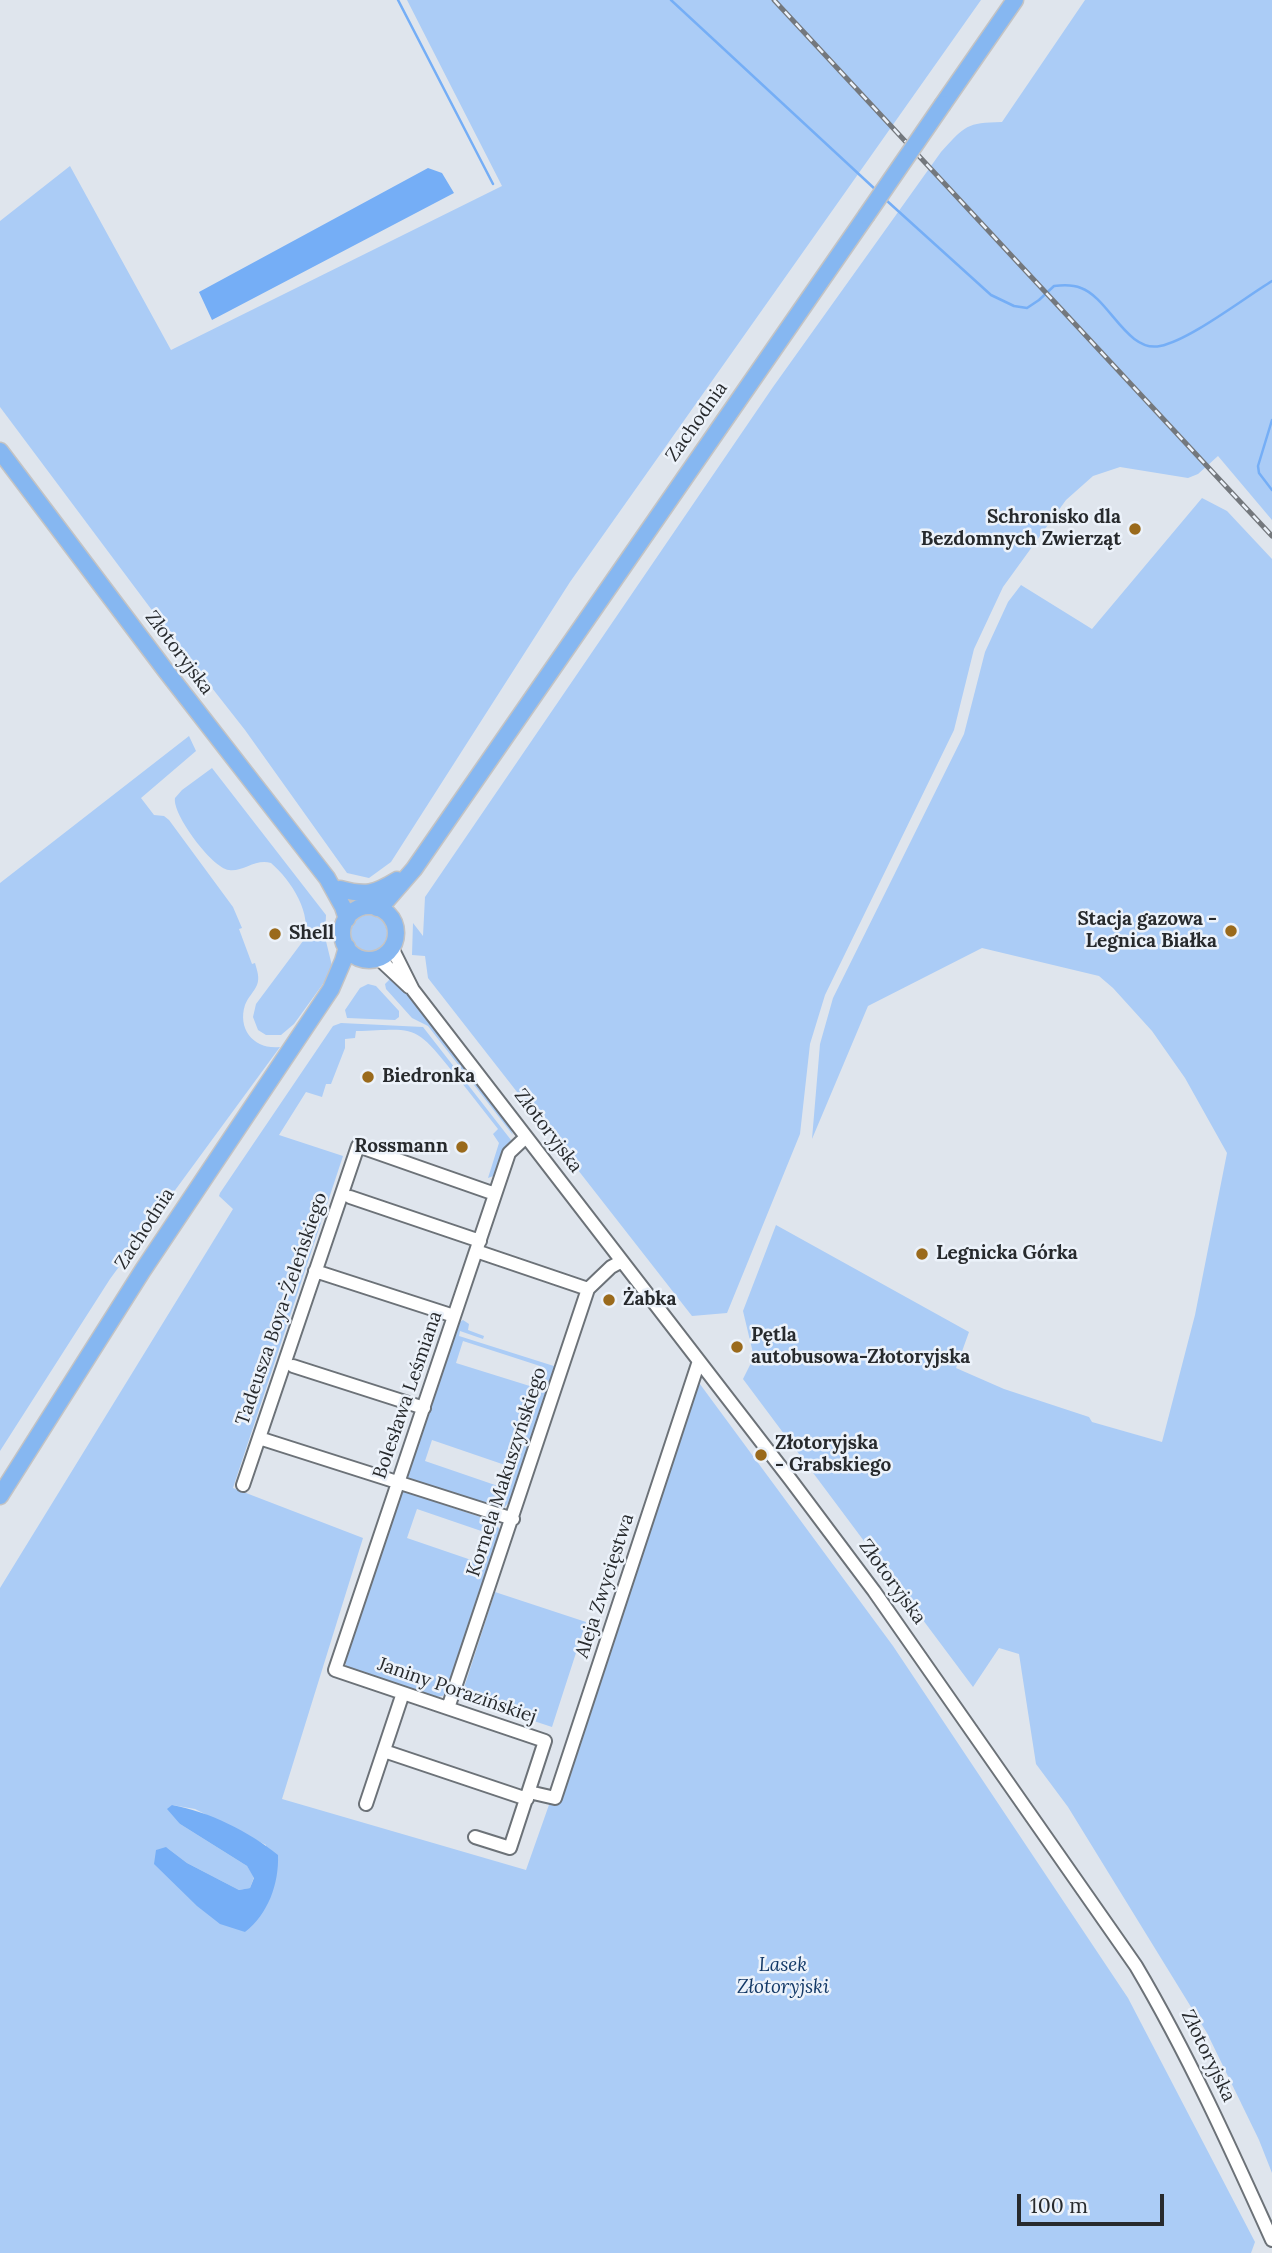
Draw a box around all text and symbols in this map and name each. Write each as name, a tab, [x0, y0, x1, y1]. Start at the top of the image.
street label: Zachodnia	[661, 378, 733, 466]
place label: Schronisko dla Bezdomnych Zwierząt	[921, 507, 1121, 551]
marker: Schronisko dla Bezdomnych Zwierząt	[1127, 521, 1143, 537]
street label: Złotoryjska	[140, 607, 218, 699]
place label: Stacja gazowa - Legnica Białka	[1077, 909, 1217, 953]
place label: Shell	[289, 923, 334, 945]
marker: Stacja gazowa - Legnica Białka	[1223, 923, 1239, 939]
marker: Shell	[267, 926, 283, 942]
place label: Biedronka	[382, 1066, 475, 1088]
marker: Biedronka	[360, 1069, 376, 1085]
street label: Złotoryjska	[509, 1085, 587, 1177]
place label: Rossmann	[354, 1136, 448, 1158]
marker: Rossmann	[454, 1139, 470, 1155]
street label: Zachodnia	[110, 1184, 180, 1274]
street label: Tadeusza Boya-Żeleńskiego	[231, 1190, 333, 1428]
place label: Legnicka Górka	[936, 1243, 1078, 1265]
marker: Legnicka Górka	[914, 1246, 930, 1262]
place label: Żabka	[623, 1289, 676, 1311]
marker: Żabka	[601, 1292, 617, 1308]
street label: Bolesława Leśmiana	[369, 1308, 447, 1482]
place label: Pętla autobusowa-Złotoryjska	[751, 1325, 970, 1369]
marker: Pętla autobusowa-Złotoryjska	[729, 1339, 745, 1355]
street label: Kornela Makuszyńskiego	[462, 1364, 552, 1580]
place label: Złotoryjska - Grabskiego	[775, 1433, 891, 1477]
marker: Złotoryjska - Grabskiego	[753, 1447, 769, 1463]
street label: Aleja Zwycięstwa	[571, 1511, 639, 1661]
street label: Złotoryjska	[854, 1535, 930, 1629]
street label: Janiny Porazińskiej	[375, 1653, 539, 1729]
park label: Lasek Złotoryjski	[737, 1955, 829, 1999]
street label: Złotoryjska	[1176, 2006, 1240, 2106]
scale bar	[1020, 2180, 1167, 2224]
text: 100 m	[1030, 2192, 1088, 2219]

